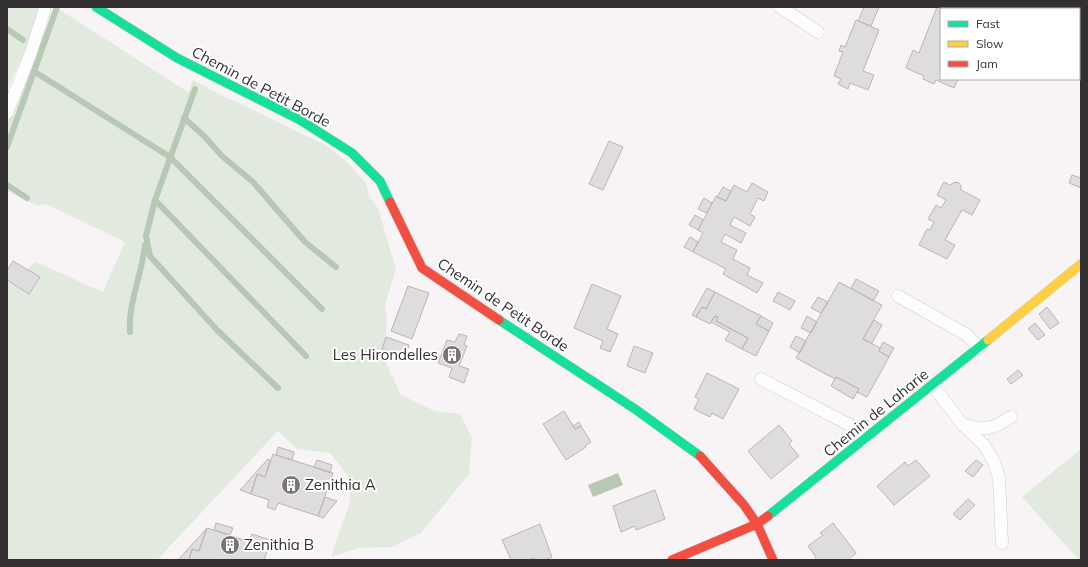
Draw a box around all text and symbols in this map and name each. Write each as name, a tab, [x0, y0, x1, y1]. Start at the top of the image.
legend	[940, 8, 1080, 80]
text: Fast	[976, 16, 1000, 31]
text: Slow	[976, 36, 1004, 51]
street label: Chemin de Petit Borde	[189, 42, 334, 131]
text: Jam	[976, 56, 998, 71]
street label: Chemin de Petit Borde	[434, 253, 573, 356]
building icon: Les Hirondelles	[441, 344, 463, 366]
place label: Les Hirondelles	[333, 345, 438, 364]
street label: Chemin de Laharie	[819, 364, 932, 461]
building icon: Zenithia A	[280, 474, 302, 496]
place label: Zenithia A	[305, 475, 376, 494]
building icon: Zenithia B	[219, 534, 241, 556]
place label: Zenithia B	[244, 535, 314, 554]

